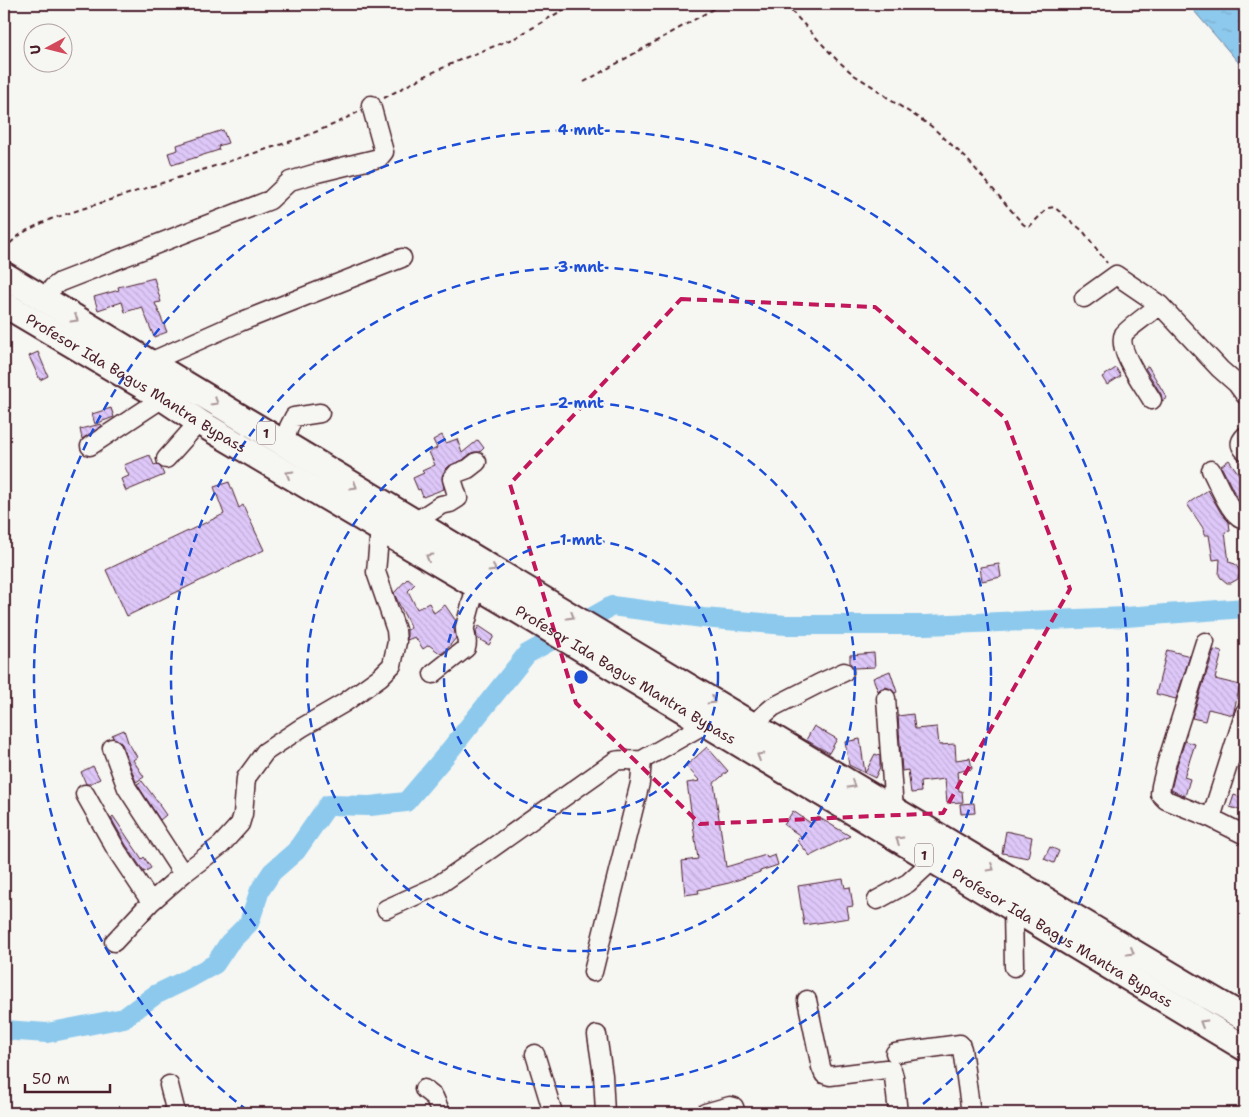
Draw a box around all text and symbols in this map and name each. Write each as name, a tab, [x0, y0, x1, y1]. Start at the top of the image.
north arrow	[22, 22, 72, 72]
text: U	[26, 44, 45, 55]
text: 4 mnt	[558, 120, 604, 140]
text: 3 mnt	[558, 257, 604, 277]
street label: Profesor Ida Bagus Mantra Bypass	[22, 309, 250, 458]
one-way arrow	[70, 312, 79, 322]
text: 2 mnt	[558, 393, 604, 413]
one-way arrow	[209, 395, 218, 405]
road number: 1	[257, 422, 275, 444]
one-way arrow	[286, 471, 295, 481]
one-way arrow	[349, 479, 358, 489]
text: 1 mnt	[560, 530, 602, 550]
one-way arrow	[425, 554, 434, 564]
one-way arrow	[488, 563, 497, 573]
street label: Profesor Ida Bagus Mantra Bypass	[511, 601, 740, 749]
one-way arrow	[566, 609, 575, 619]
centre of rings	[572, 668, 590, 686]
one-way arrow	[707, 695, 716, 705]
one-way arrow	[757, 752, 766, 762]
one-way arrow	[846, 779, 855, 789]
one-way arrow	[896, 836, 905, 846]
road number: 1	[915, 844, 933, 866]
one-way arrow	[986, 862, 995, 872]
street label: Profesor Ida Bagus Mantra Bypass	[948, 864, 1177, 1012]
one-way arrow	[1125, 945, 1134, 955]
one-way arrow	[1200, 1019, 1209, 1029]
scale bar	[25, 1062, 110, 1094]
text: 50 m	[32, 1069, 70, 1089]

